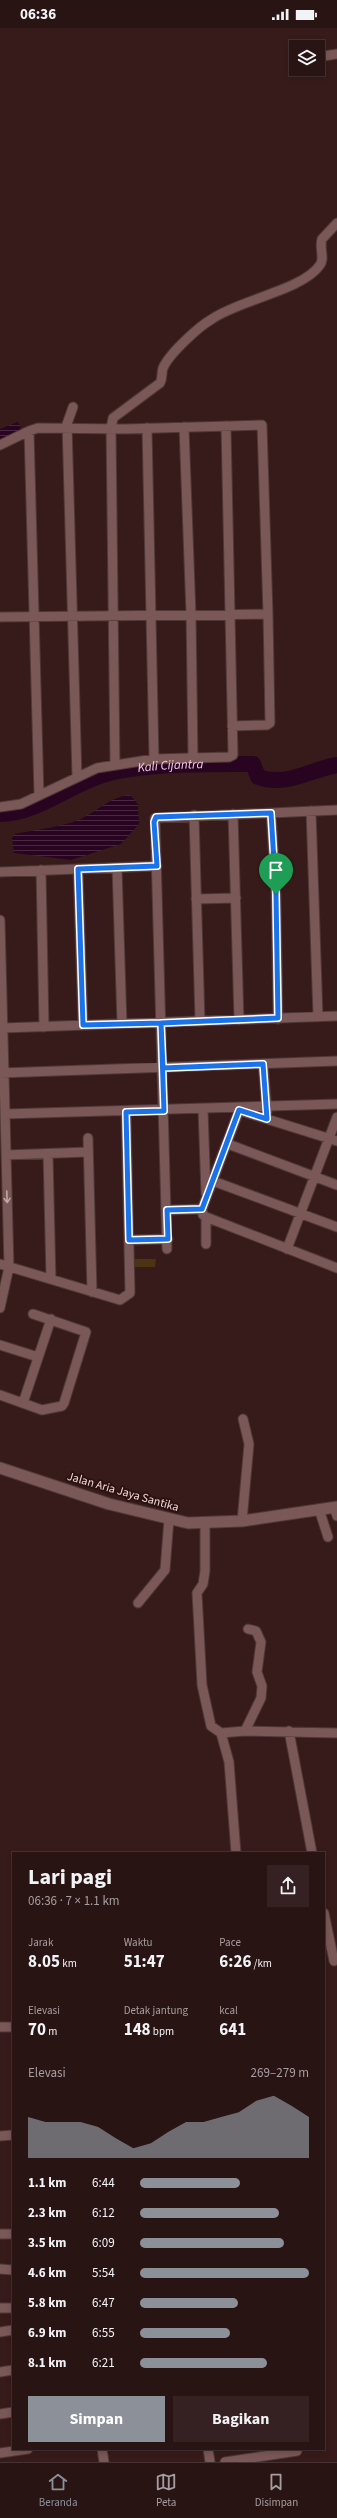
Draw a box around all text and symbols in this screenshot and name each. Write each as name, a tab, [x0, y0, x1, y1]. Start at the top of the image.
text: 06:36	[20, 4, 56, 25]
map controls	[289, 40, 325, 76]
button: layers	[289, 40, 325, 76]
water label: Kali Cijantra	[136, 755, 204, 777]
pin	[259, 853, 293, 894]
icon: arrive	[265, 859, 287, 881]
one-way arrow	[3, 1190, 11, 1203]
street label: Jalan Aria Jaya Santika	[65, 1468, 181, 1516]
text: Lari pagi	[28, 1861, 112, 1893]
button: share	[267, 1865, 309, 1907]
text: 06:36 · 7 × 1.1 km	[28, 1892, 120, 1910]
text: Jarak	[28, 1935, 53, 1950]
text: Waktu	[124, 1935, 153, 1950]
text: Pace	[219, 1935, 241, 1950]
text: 8.05	[28, 1950, 60, 1974]
text: 51:47	[124, 1950, 165, 1974]
text: 6:26	[219, 1950, 251, 1974]
text: km	[60, 1956, 77, 1971]
text: /km	[251, 1956, 272, 1971]
text: Elevasi	[28, 2003, 60, 2018]
text: Detak jantung	[124, 2003, 188, 2018]
text: kcal	[219, 2003, 238, 2018]
text: 70	[28, 2018, 46, 2042]
text: 148	[124, 2018, 151, 2042]
text: 641	[219, 2018, 246, 2042]
text: m	[46, 2024, 57, 2039]
text: bpm	[151, 2024, 174, 2039]
text: Elevasi	[28, 2064, 66, 2082]
text: 269–279 m	[251, 2064, 309, 2082]
text: 1.1 km	[28, 2174, 67, 2192]
text: 6:44	[92, 2174, 115, 2192]
text: 2.3 km	[28, 2204, 67, 2222]
text: 6:12	[92, 2204, 115, 2222]
text: 3.5 km	[28, 2234, 67, 2252]
text: 6:09	[92, 2234, 115, 2252]
text: 4.6 km	[28, 2264, 67, 2282]
text: 5:54	[92, 2264, 115, 2282]
text: 5.8 km	[28, 2294, 67, 2312]
text: 6:47	[92, 2294, 115, 2312]
text: 6.9 km	[28, 2324, 67, 2342]
text: 6:55	[92, 2324, 115, 2342]
text: 8.1 km	[28, 2354, 67, 2372]
text: 6:21	[92, 2354, 115, 2372]
button: Simpan	[28, 2396, 165, 2442]
button: Bagikan	[173, 2396, 309, 2442]
tab: Beranda	[39, 2471, 78, 2510]
tab: Peta	[155, 2471, 177, 2510]
tab: Disimpan	[255, 2471, 298, 2510]

